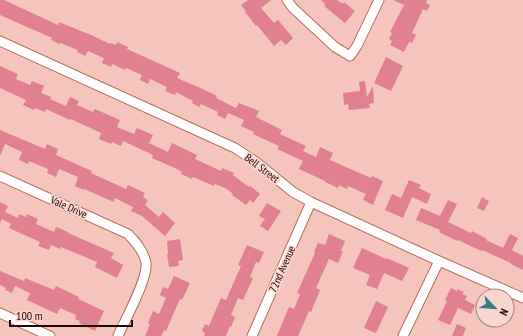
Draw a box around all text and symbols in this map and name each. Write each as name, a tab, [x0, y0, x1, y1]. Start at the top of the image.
street label: Bell Street	[242, 150, 282, 186]
street label: Vale Drive	[48, 192, 90, 221]
street label: 72nd Avenue	[266, 243, 299, 294]
north arrow	[475, 288, 515, 328]
scale bar	[10, 302, 132, 328]
text: N	[496, 307, 512, 318]
text: 100 m	[16, 308, 43, 323]

